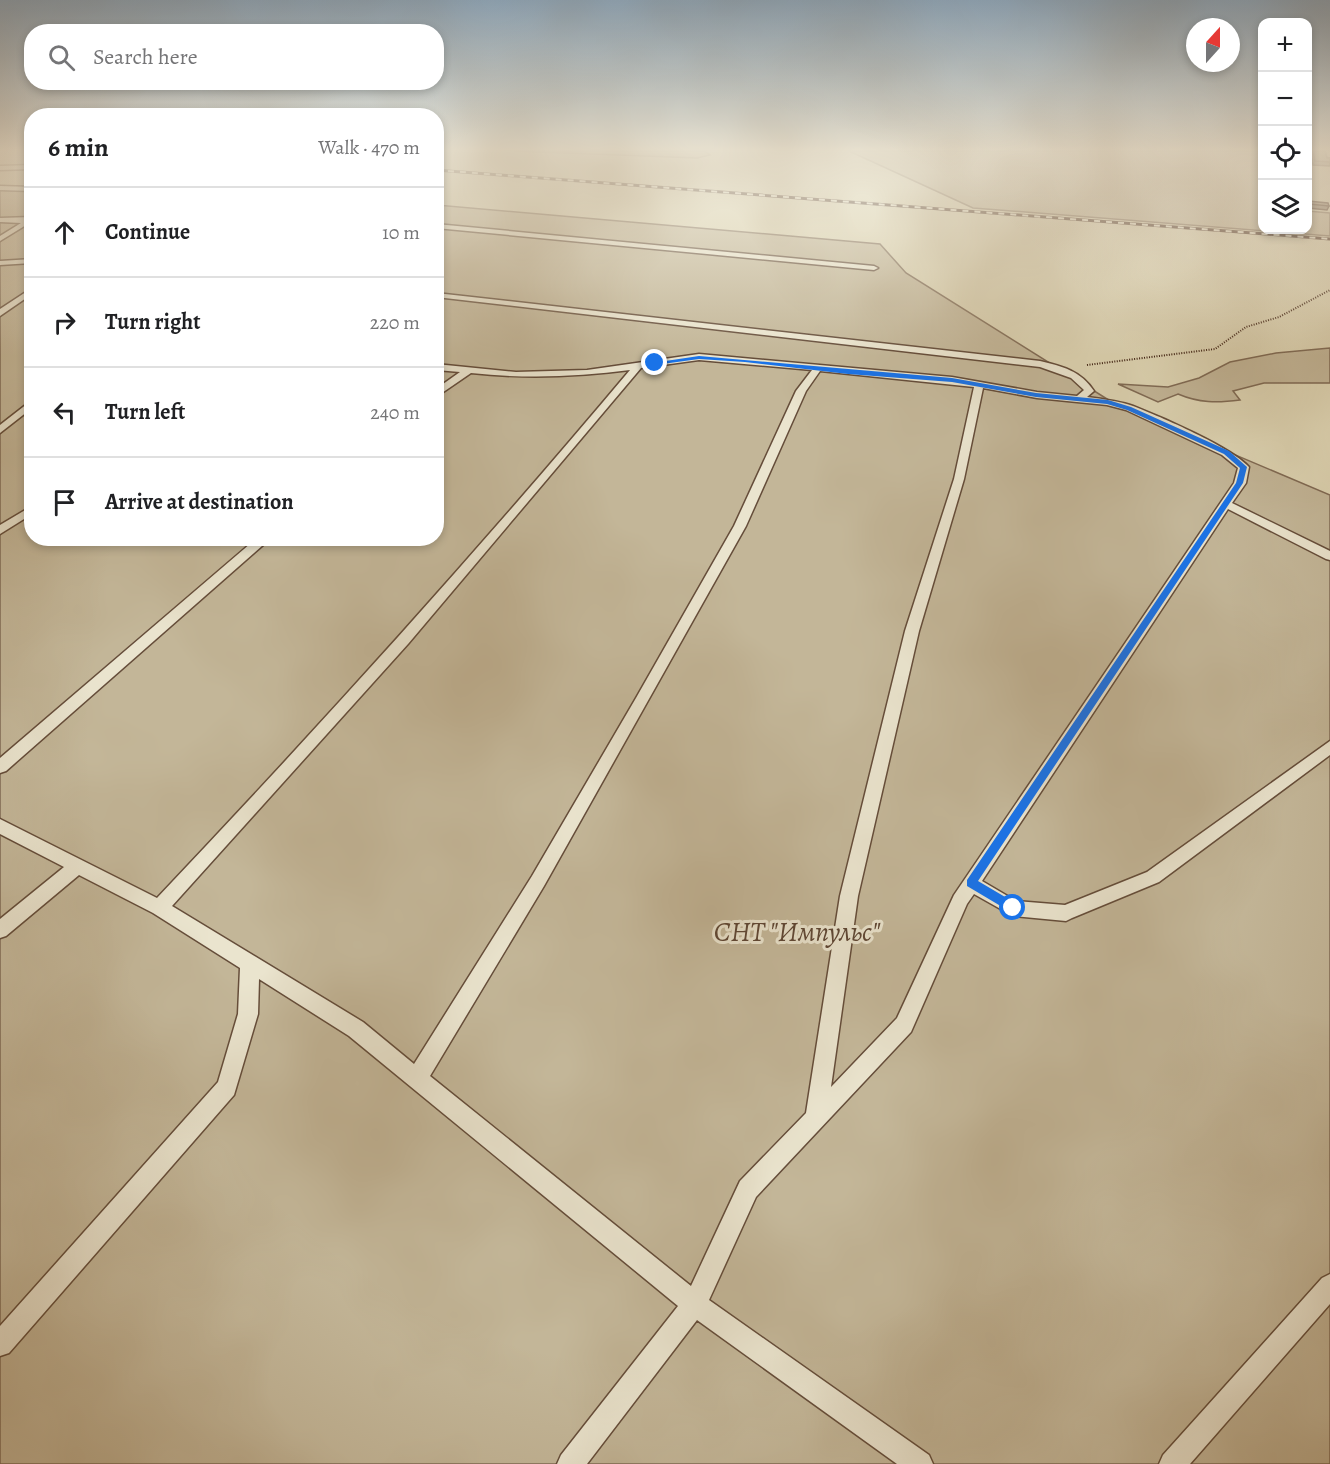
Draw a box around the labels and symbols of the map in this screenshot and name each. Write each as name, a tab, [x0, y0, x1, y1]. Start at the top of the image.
north arrow	[1186, 18, 1240, 72]
route end	[641, 349, 667, 375]
route start	[999, 894, 1025, 920]
park label: СНТ "Импульс"	[714, 913, 881, 951]

